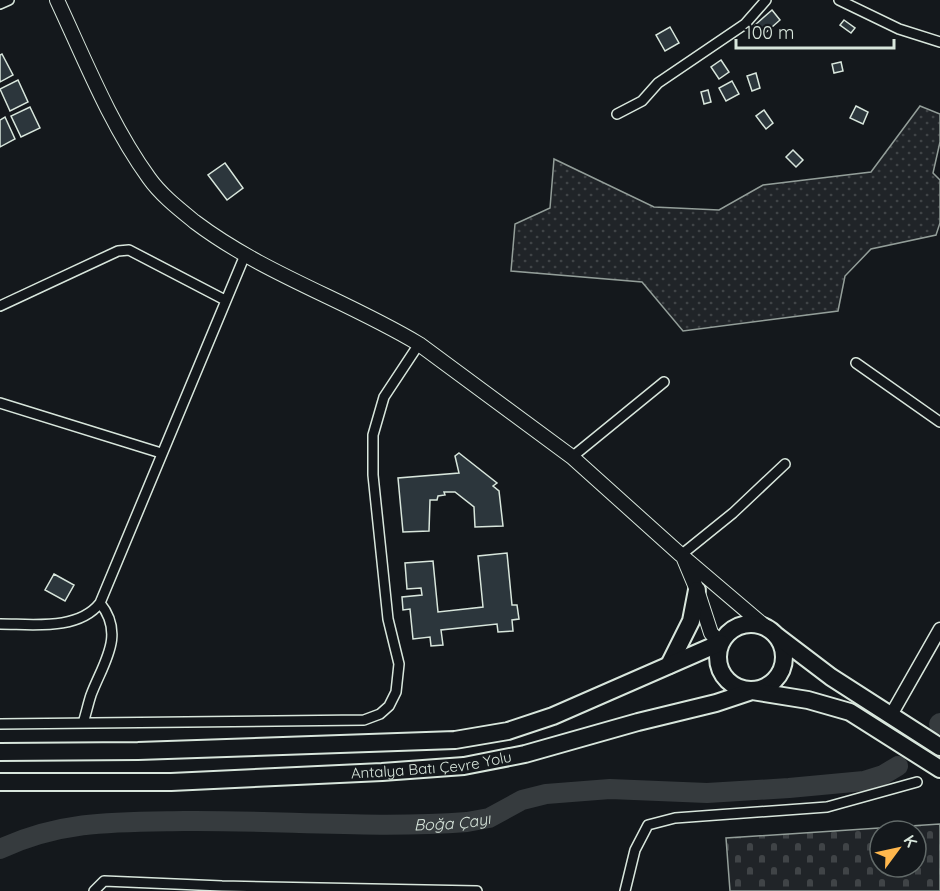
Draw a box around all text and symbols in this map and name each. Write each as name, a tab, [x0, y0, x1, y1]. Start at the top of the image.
scale bar	[736, 12, 894, 50]
text: 100 m	[745, 21, 794, 44]
street label: Antalya Batı Çevre Yolu	[350, 747, 513, 782]
water label: Boğa Çayı	[414, 808, 493, 834]
north arrow	[868, 819, 928, 879]
text: K	[899, 831, 922, 851]

